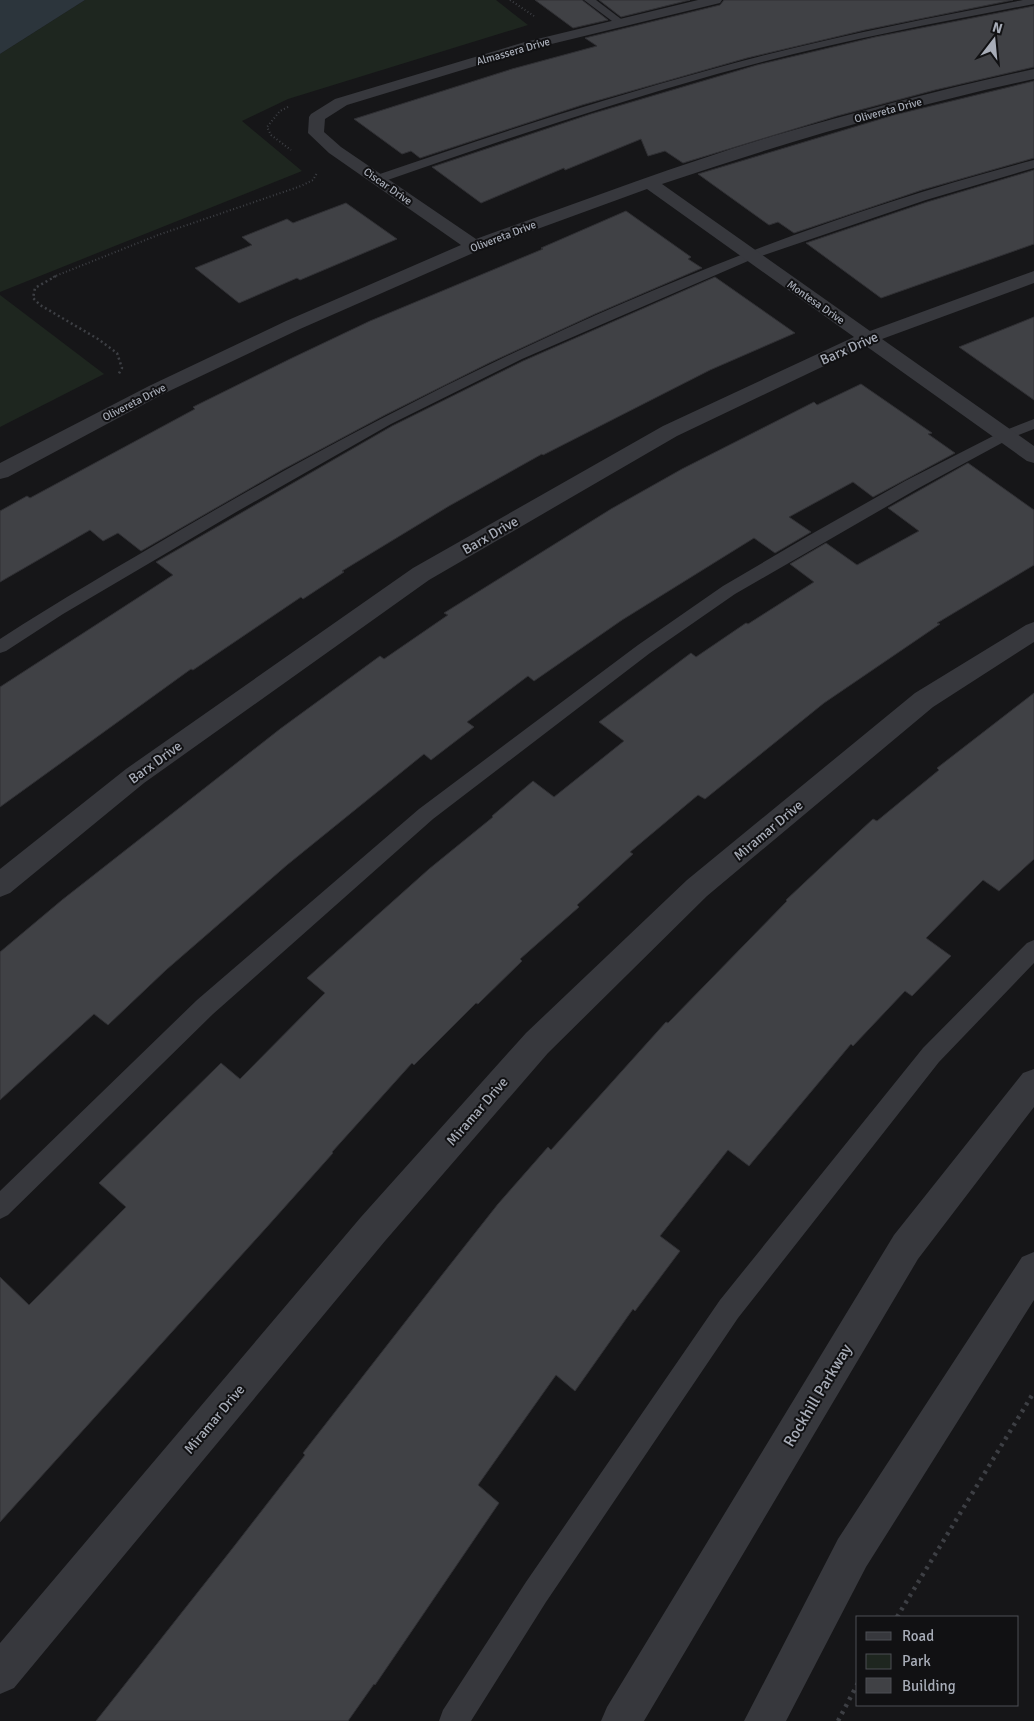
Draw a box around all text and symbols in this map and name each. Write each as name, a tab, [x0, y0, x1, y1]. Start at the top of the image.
north arrow	[969, 15, 1019, 65]
text: N	[990, 18, 1004, 37]
street label: Almassera Drive	[475, 35, 551, 68]
street label: Olivereta Drive	[853, 95, 923, 126]
street label: Ciscar Drive	[361, 165, 414, 208]
street label: Olivereta Drive	[468, 218, 538, 255]
street label: Montesa Drive	[784, 278, 847, 327]
street label: Barx Drive	[818, 328, 881, 369]
street label: Olivereta Drive	[100, 381, 168, 424]
street label: Barx Drive	[459, 513, 521, 558]
street label: Barx Drive	[125, 737, 185, 787]
street label: Miramar Drive	[730, 797, 806, 864]
street label: Miramar Drive	[443, 1074, 512, 1149]
street label: Rockhill Parkway	[779, 1340, 857, 1451]
street label: Miramar Drive	[181, 1381, 248, 1457]
legend	[856, 1616, 1019, 1706]
text: Road	[902, 1627, 934, 1645]
text: Park	[902, 1652, 931, 1670]
text: Building	[902, 1677, 956, 1695]

